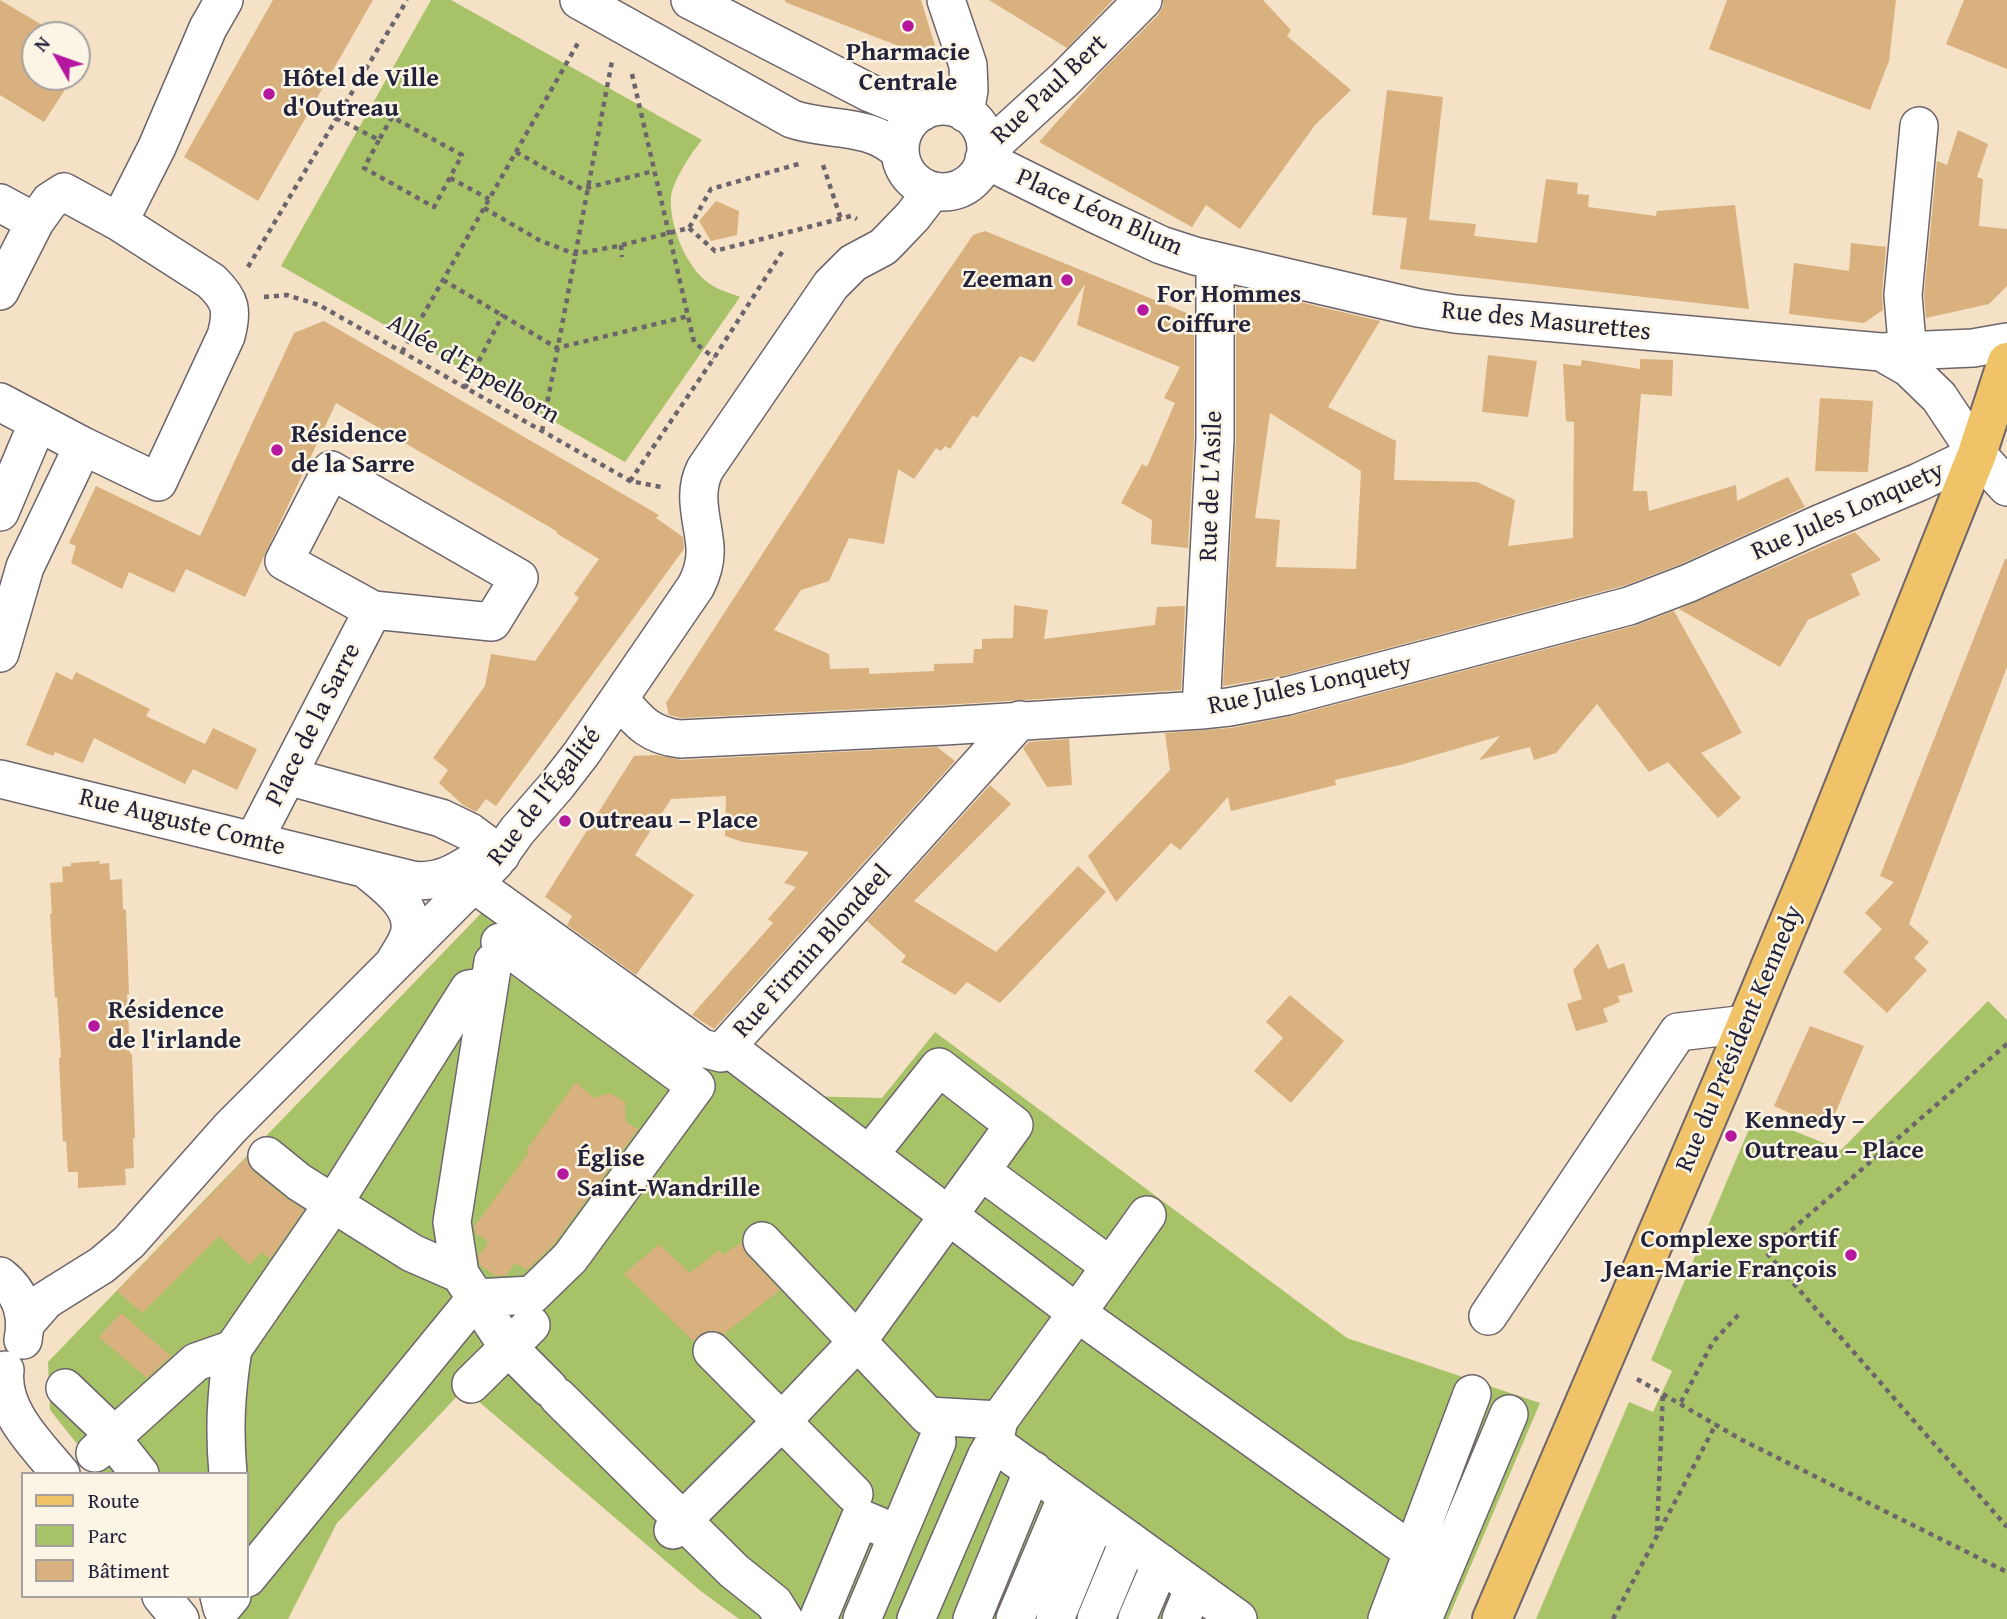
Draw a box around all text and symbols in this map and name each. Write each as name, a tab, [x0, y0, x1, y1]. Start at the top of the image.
marker: Pharmacie Centrale	[900, 18, 916, 34]
north arrow	[21, 21, 91, 91]
street label: Rue Paul Bert	[986, 28, 1114, 152]
text: N	[27, 30, 56, 58]
place label: Pharmacie Centrale	[846, 37, 970, 98]
place label: Hôtel de Ville d'Outreau	[283, 63, 439, 124]
marker: Hôtel de Ville d'Outreau	[261, 86, 277, 102]
street label: Place Léon Blum	[1011, 162, 1187, 264]
place label: Zeeman	[962, 264, 1053, 296]
marker: Zeeman	[1059, 272, 1075, 288]
place label: For Hommes Coiffure	[1157, 279, 1301, 340]
street label: Rue des Masurettes	[1440, 295, 1652, 349]
marker: For Hommes Coiffure	[1135, 302, 1151, 318]
street label: Allée d'Eppelborn	[381, 308, 565, 432]
street label: Rue de L'Asile	[1194, 410, 1230, 562]
place label: Résidence de la Sarre	[291, 419, 415, 480]
marker: Résidence de la Sarre	[269, 442, 285, 458]
street label: Rue Jules Lonquety	[1747, 456, 1949, 568]
street label: Place de la Sarre	[260, 638, 368, 812]
street label: Rue Jules Lonquety	[1205, 649, 1415, 723]
street label: Rue de l'Égalité	[481, 722, 609, 872]
street label: Rue Auguste Comte	[76, 782, 288, 864]
place label: Outreau – Place	[579, 805, 758, 837]
marker: Outreau – Place	[557, 813, 573, 829]
street label: Rue Firmin Blondeel	[727, 859, 899, 1045]
street label: Rue du Président Kennedy	[1670, 901, 1810, 1177]
place label: Résidence de l'irlande	[108, 995, 241, 1056]
marker: Résidence de l'irlande	[86, 1018, 102, 1034]
place label: Kennedy – Outreau – Place	[1745, 1105, 1924, 1166]
marker: Kennedy – Outreau – Place	[1723, 1128, 1739, 1144]
place label: Église Saint-Wandrille	[577, 1143, 760, 1204]
marker: Église Saint-Wandrille	[555, 1166, 571, 1182]
place label: Complexe sportif Jean-Marie François	[1604, 1224, 1837, 1286]
marker: Complexe sportif Jean-Marie François	[1843, 1247, 1859, 1263]
legend	[21, 1472, 248, 1598]
text: Route	[88, 1485, 139, 1516]
text: Parc	[88, 1520, 127, 1551]
text: Bâtiment	[88, 1555, 169, 1586]

